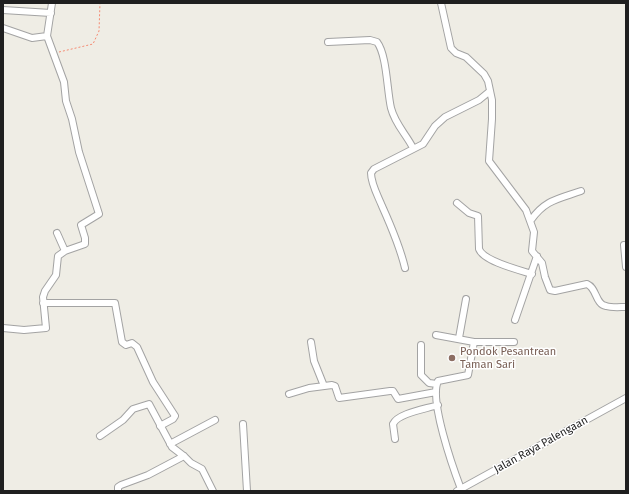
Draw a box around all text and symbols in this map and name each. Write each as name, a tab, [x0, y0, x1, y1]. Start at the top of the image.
place label: Pondok Pesantrean Taman Sari	[460, 345, 556, 371]
marker: Pondok Pesantrean Taman Sari	[447, 353, 457, 363]
street label: Jalan Raya Palengaan	[492, 414, 590, 476]

